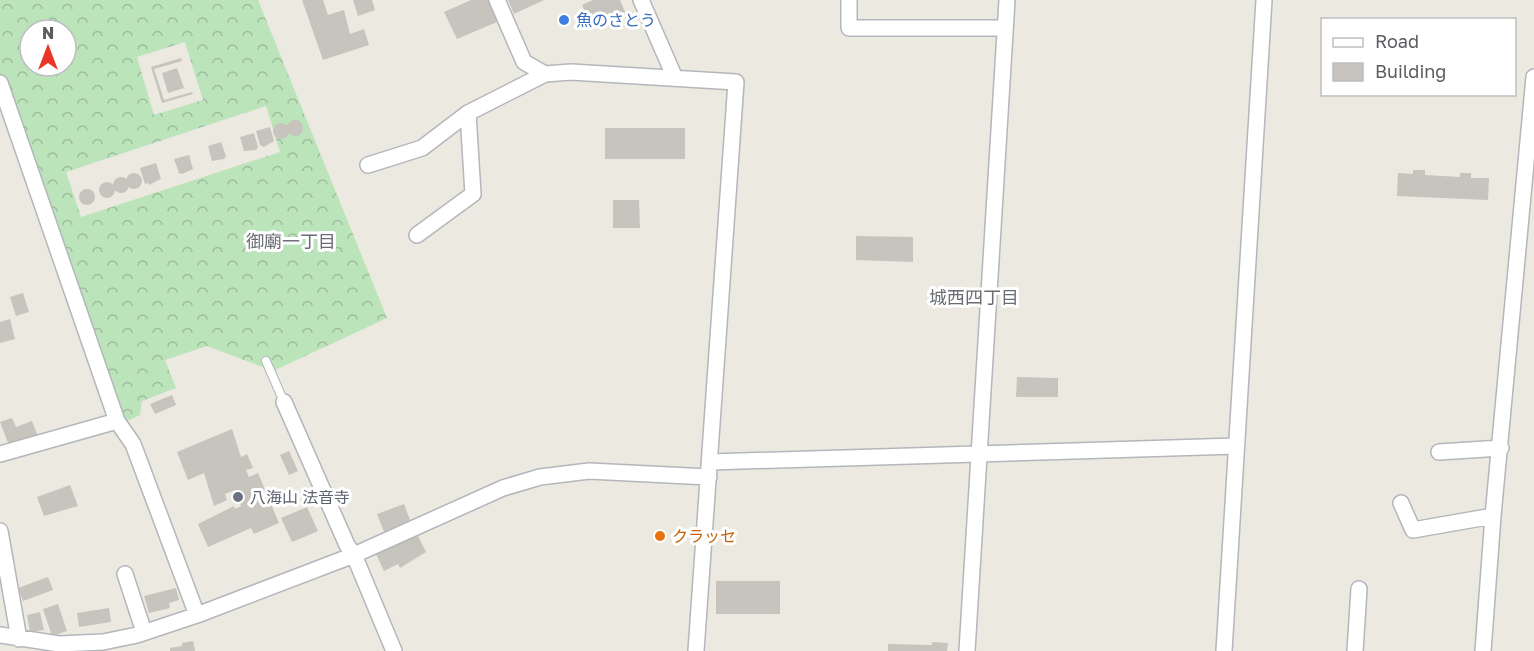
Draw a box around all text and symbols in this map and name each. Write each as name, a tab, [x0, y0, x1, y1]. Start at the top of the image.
place label: 魚のさとう	[576, 10, 656, 30]
marker: 魚のさとう	[557, 13, 571, 27]
north arrow	[18, 18, 78, 78]
legend	[1321, 18, 1516, 96]
text: N	[42, 23, 54, 43]
text: Road	[1375, 30, 1419, 52]
text: Building	[1375, 60, 1446, 82]
district label: 御廟一丁目	[246, 230, 336, 252]
district label: 城西四丁目	[929, 286, 1019, 308]
place label: 八海山 法音寺	[250, 487, 350, 507]
marker: 八海山 法音寺	[231, 490, 245, 504]
place label: クラッセ	[672, 526, 736, 546]
marker: クラッセ	[653, 529, 667, 543]

